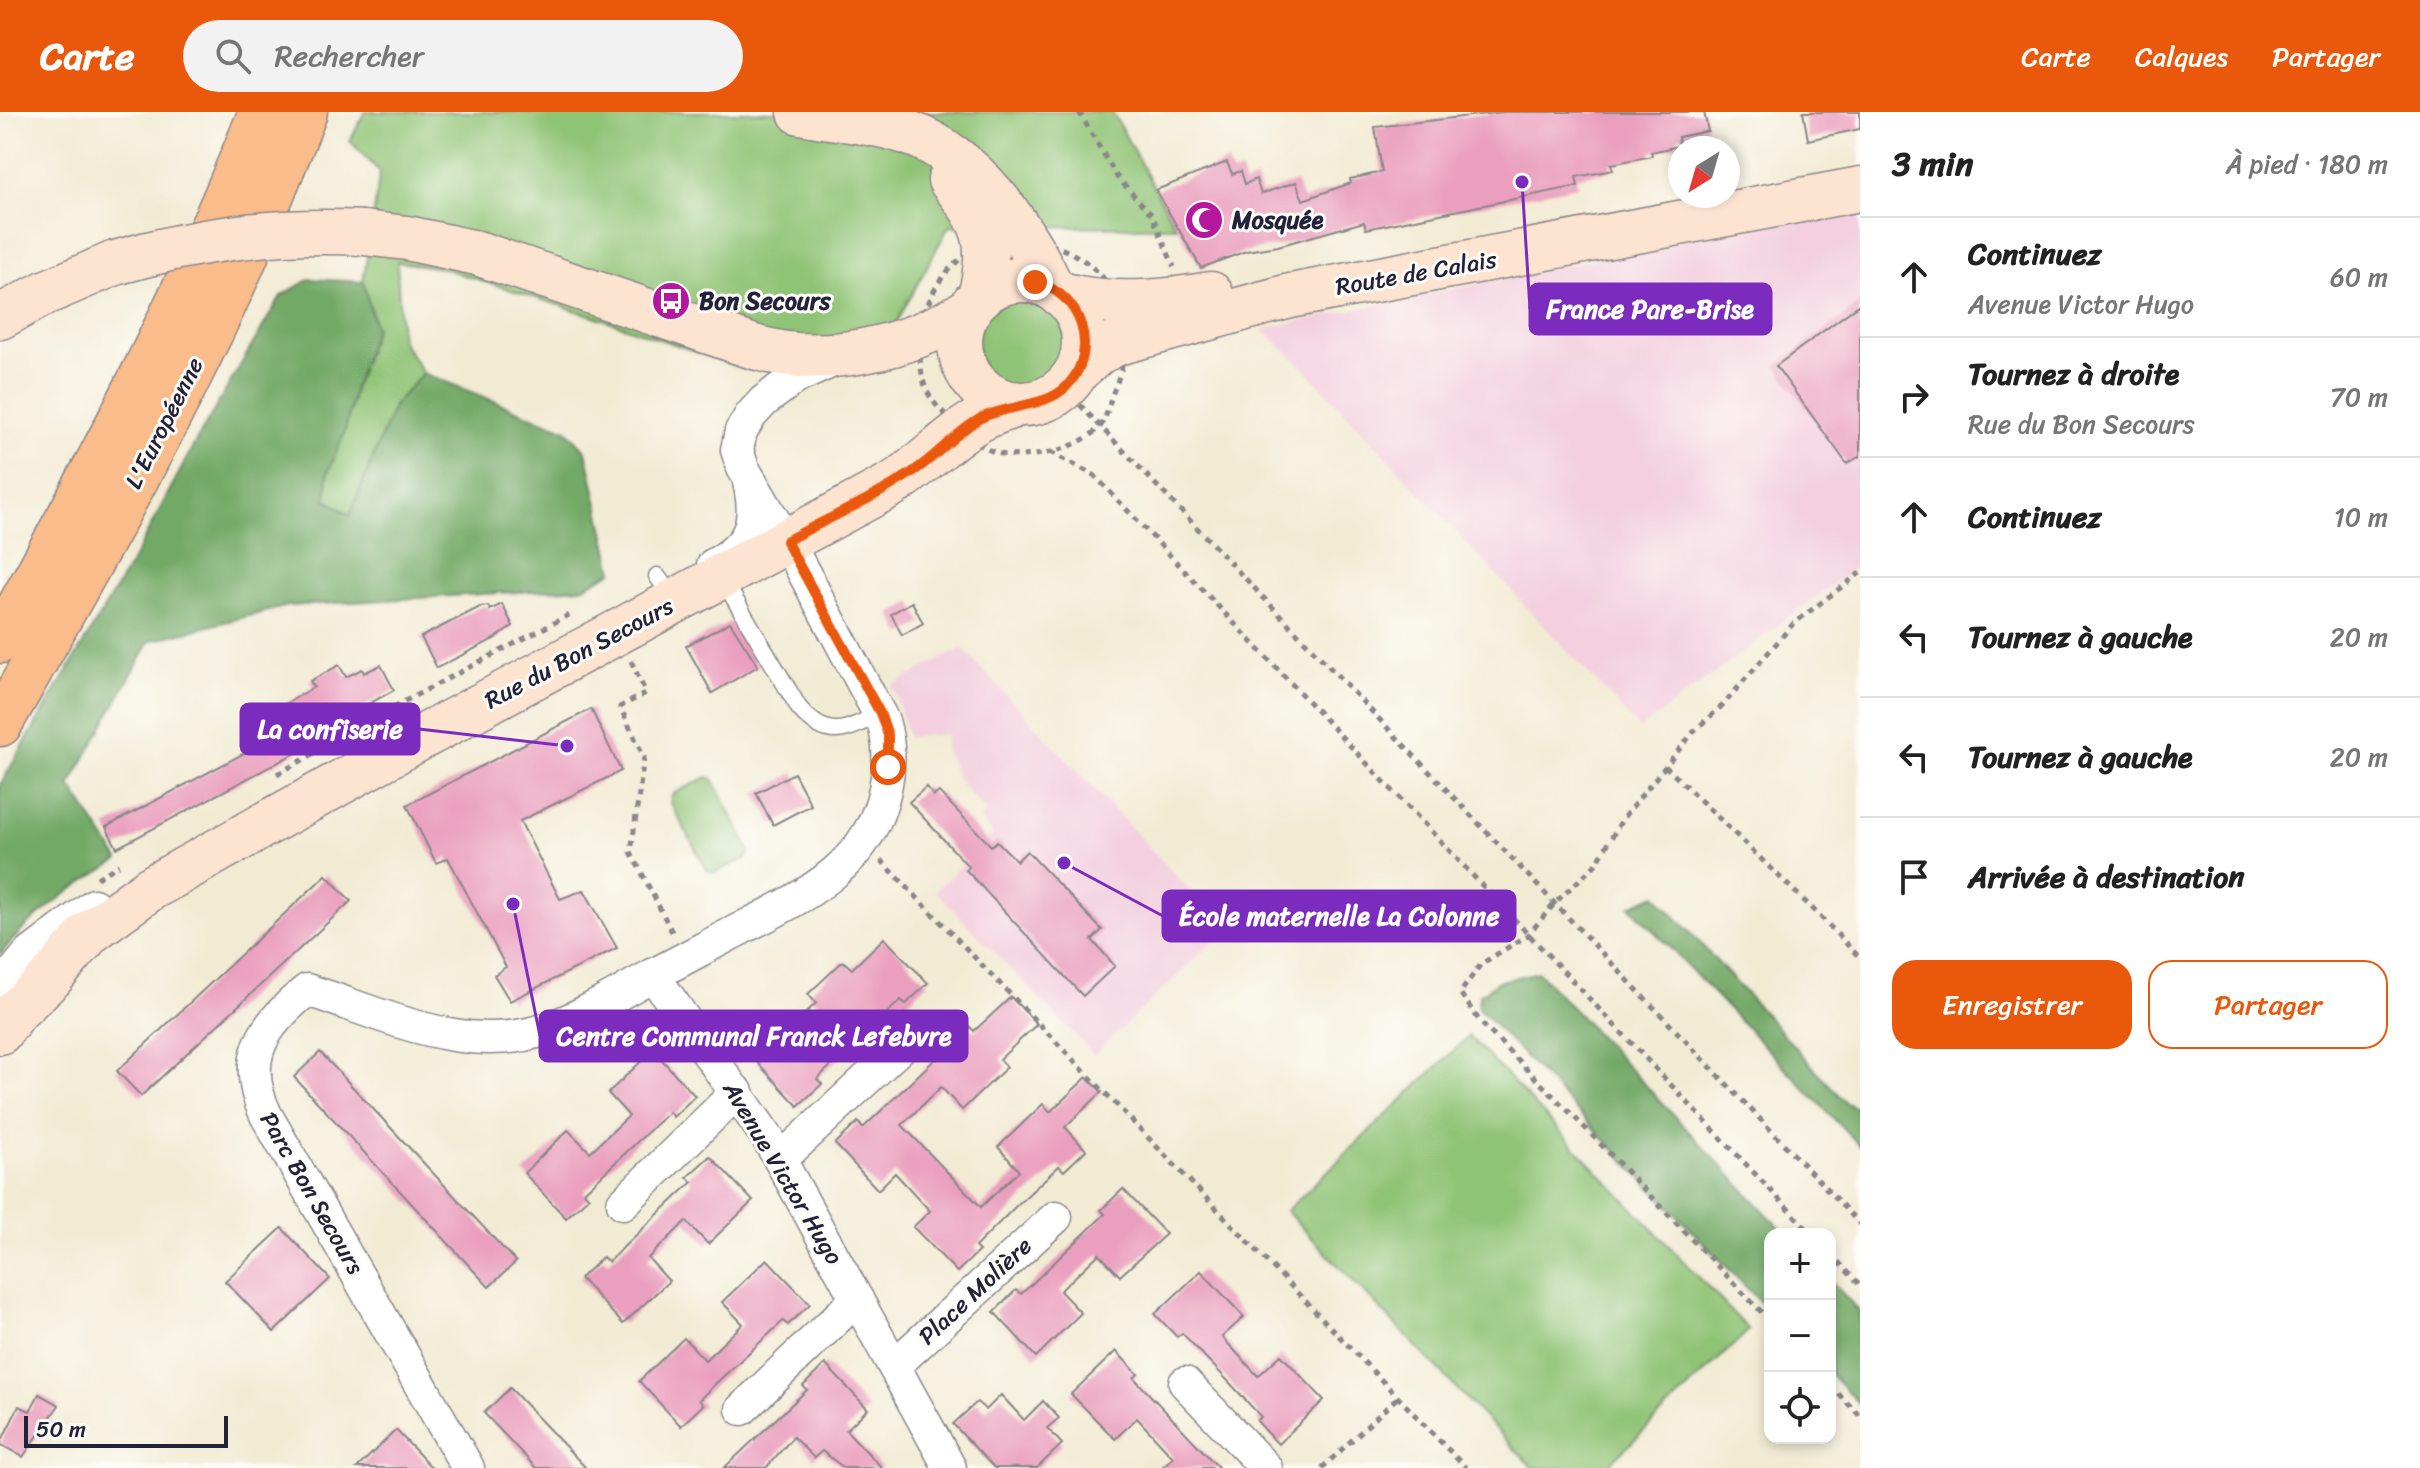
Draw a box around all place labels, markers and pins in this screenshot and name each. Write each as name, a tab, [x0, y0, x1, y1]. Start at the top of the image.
mosque icon: Mosquée	[1183, 199, 1225, 241]
place label: Mosquée	[1231, 199, 1324, 241]
bus stop icon: Bon Secours	[650, 280, 692, 322]
place label: Bon Secours	[699, 280, 831, 322]
callout: France Pare-Brise	[1530, 284, 1771, 334]
callout: La confiserie	[241, 704, 419, 754]
callout: École maternelle La Colonne	[1163, 891, 1515, 941]
callout: Centre Communal Franck Lefebvre	[540, 1011, 967, 1061]

